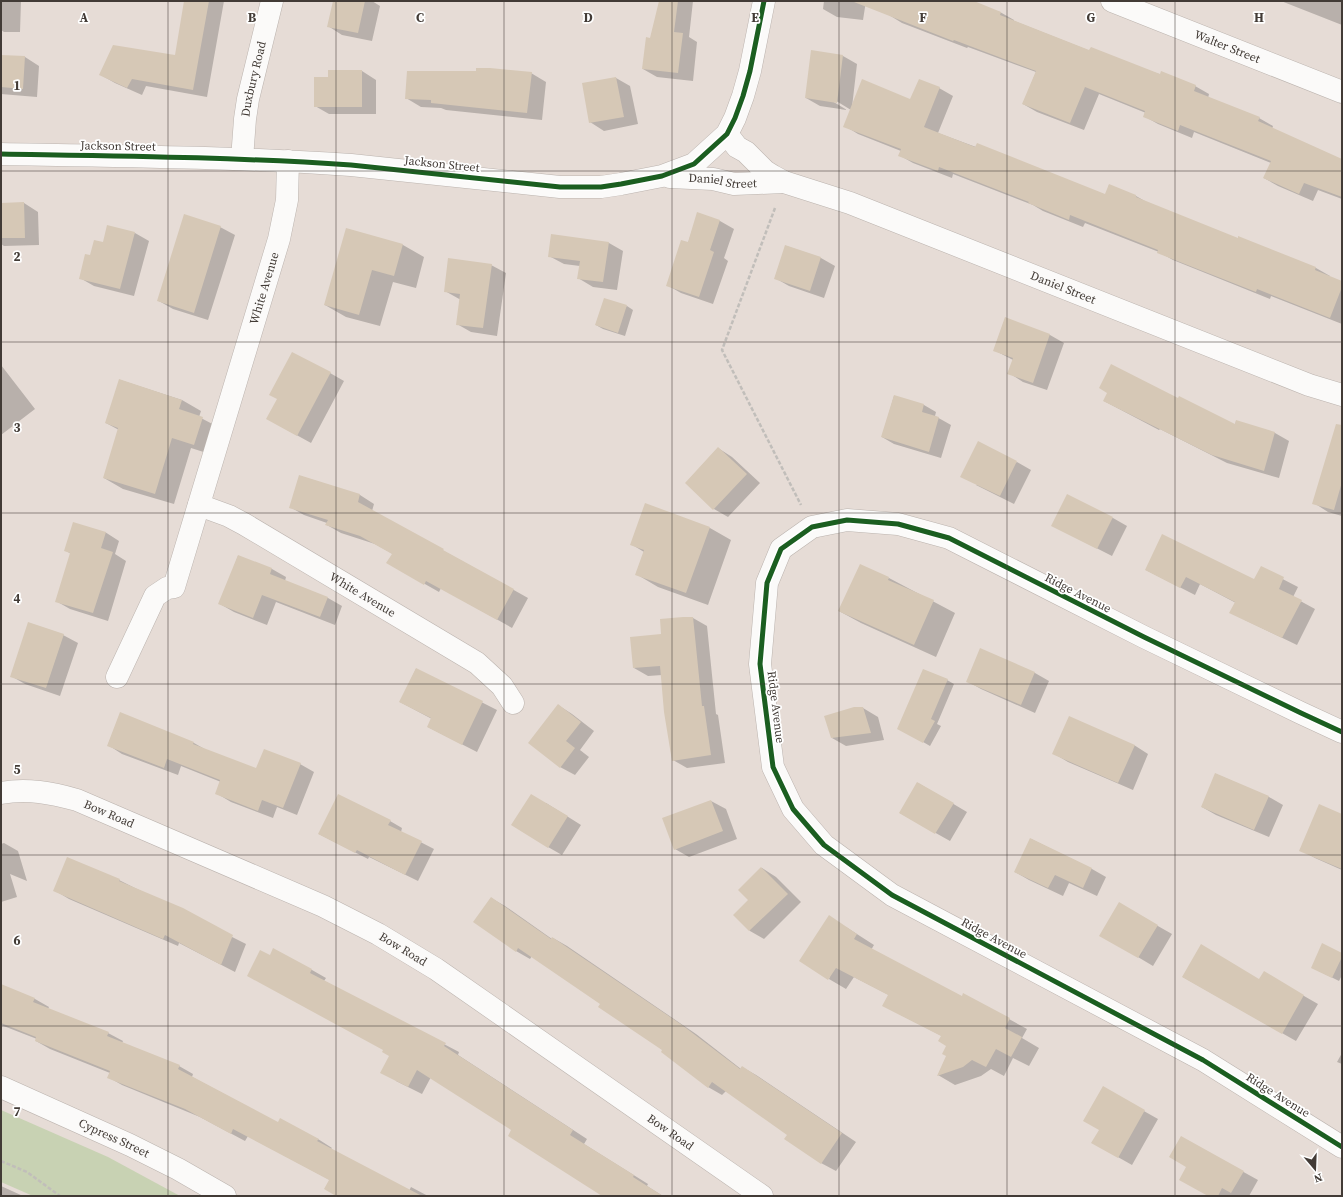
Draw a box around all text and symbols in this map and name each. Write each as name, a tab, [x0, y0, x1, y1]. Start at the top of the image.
text: A	[80, 9, 89, 26]
text: B	[248, 9, 257, 26]
text: C	[416, 9, 424, 26]
text: D	[583, 9, 593, 26]
text: E	[751, 9, 759, 26]
text: F	[919, 9, 927, 26]
text: G	[1087, 9, 1096, 26]
text: H	[1254, 9, 1264, 26]
street label: Walter Street	[1192, 26, 1263, 67]
street label: Duxbury Road	[237, 39, 270, 118]
text: 1	[13, 77, 21, 94]
street label: Jackson Street	[79, 137, 156, 155]
street label: Jackson Street	[403, 152, 480, 176]
street label: Daniel Street	[688, 170, 757, 192]
text: 2	[13, 248, 21, 265]
street label: White Avenue	[246, 250, 283, 326]
street label: Daniel Street	[1028, 267, 1098, 308]
text: 3	[13, 419, 21, 436]
street label: White Avenue	[326, 569, 399, 621]
street label: Ridge Avenue	[1042, 569, 1114, 617]
text: 4	[13, 590, 21, 607]
street label: Ridge Avenue	[764, 670, 788, 744]
text: 5	[13, 761, 21, 778]
street label: Bow Road	[81, 796, 137, 832]
street label: Ridge Avenue	[958, 914, 1030, 962]
street label: Bow Road	[376, 929, 430, 970]
text: 6	[13, 932, 21, 949]
street label: Ridge Avenue	[1243, 1069, 1313, 1121]
text: 7	[13, 1103, 21, 1120]
street label: Bow Road	[644, 1110, 697, 1154]
street label: Cypress Street	[76, 1115, 152, 1161]
north arrow	[1295, 1149, 1335, 1189]
text: N	[1312, 1170, 1324, 1186]

